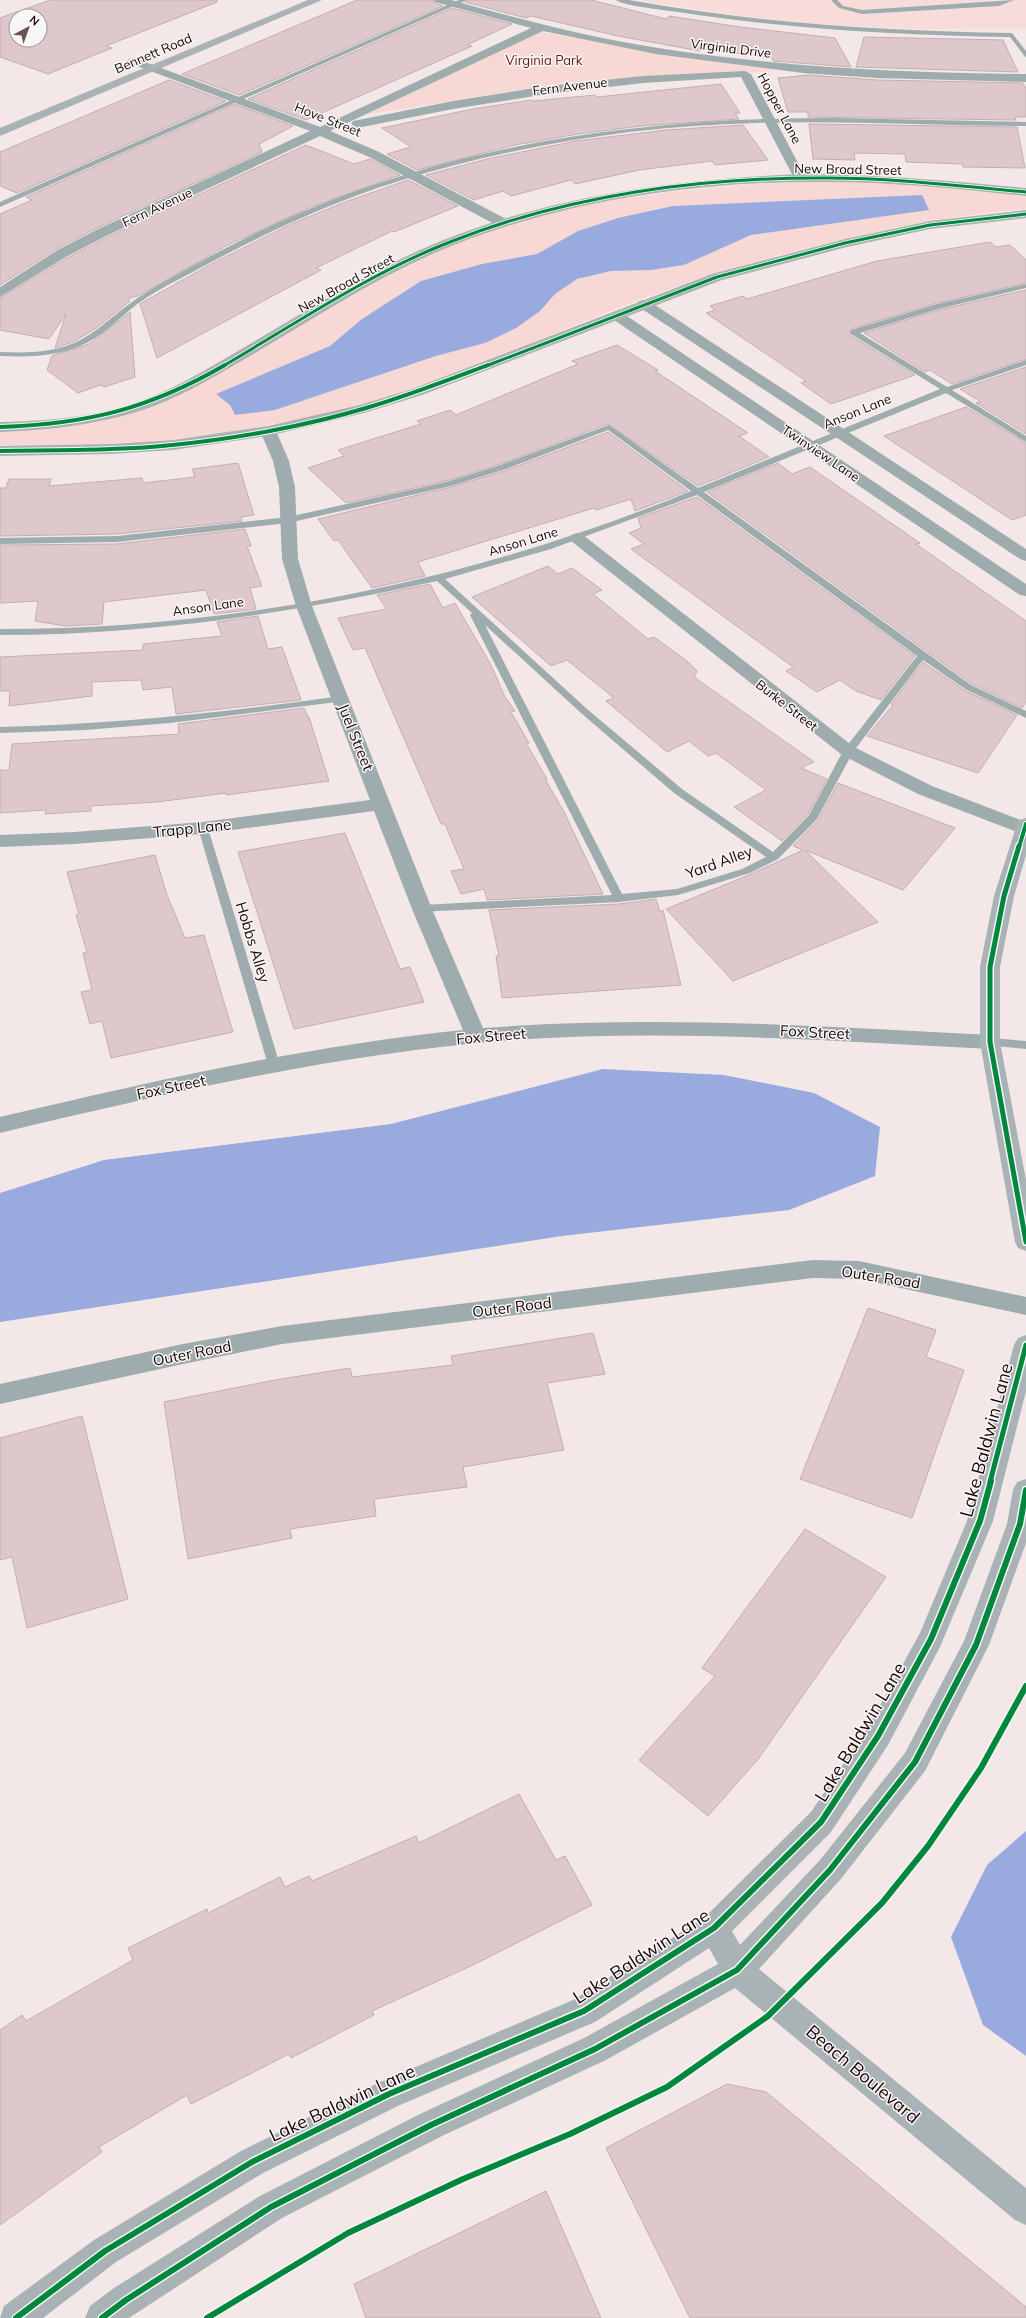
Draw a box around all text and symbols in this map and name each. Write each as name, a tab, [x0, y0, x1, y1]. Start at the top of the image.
north arrow	[8, 8, 48, 48]
text: N	[27, 12, 42, 28]
street label: Bennett Road	[112, 30, 194, 76]
street label: Virginia Drive	[690, 35, 772, 61]
park label: Virginia Park	[505, 52, 583, 68]
street label: Hopper Lane	[755, 70, 805, 146]
street label: Fern Avenue	[532, 73, 608, 99]
street label: Hove Street	[292, 98, 364, 140]
street label: New Broad Street	[794, 160, 902, 178]
street label: Fern Avenue	[120, 184, 194, 230]
street label: New Broad Street	[295, 250, 397, 316]
street label: Anson Lane	[821, 390, 893, 432]
street label: Twinview Lane	[779, 421, 863, 485]
street label: Anson Lane	[486, 523, 560, 559]
street label: Anson Lane	[171, 593, 245, 619]
street label: Burke Street	[753, 676, 821, 734]
street label: Juel Street	[334, 701, 378, 773]
street label: Trapp Lane	[152, 814, 232, 842]
street label: Yard Alley	[682, 841, 755, 883]
street label: Hobbs Alley	[232, 899, 274, 985]
street label: Fox Street	[780, 1021, 850, 1043]
street label: Fox Street	[455, 1023, 527, 1049]
street label: Fox Street	[135, 1070, 207, 1104]
street label: Outer Road	[840, 1261, 922, 1293]
street label: Outer Road	[471, 1293, 553, 1321]
street label: Outer Road	[151, 1336, 233, 1370]
street label: Lake Baldwin Lane	[954, 1361, 1018, 1519]
street label: Lake Baldwin Lane	[809, 1658, 911, 1806]
street label: Lake Baldwin Lane	[568, 1903, 714, 2009]
street label: Beach Boulevard	[802, 2020, 924, 2128]
street label: Lake Baldwin Lane	[265, 2059, 419, 2147]

